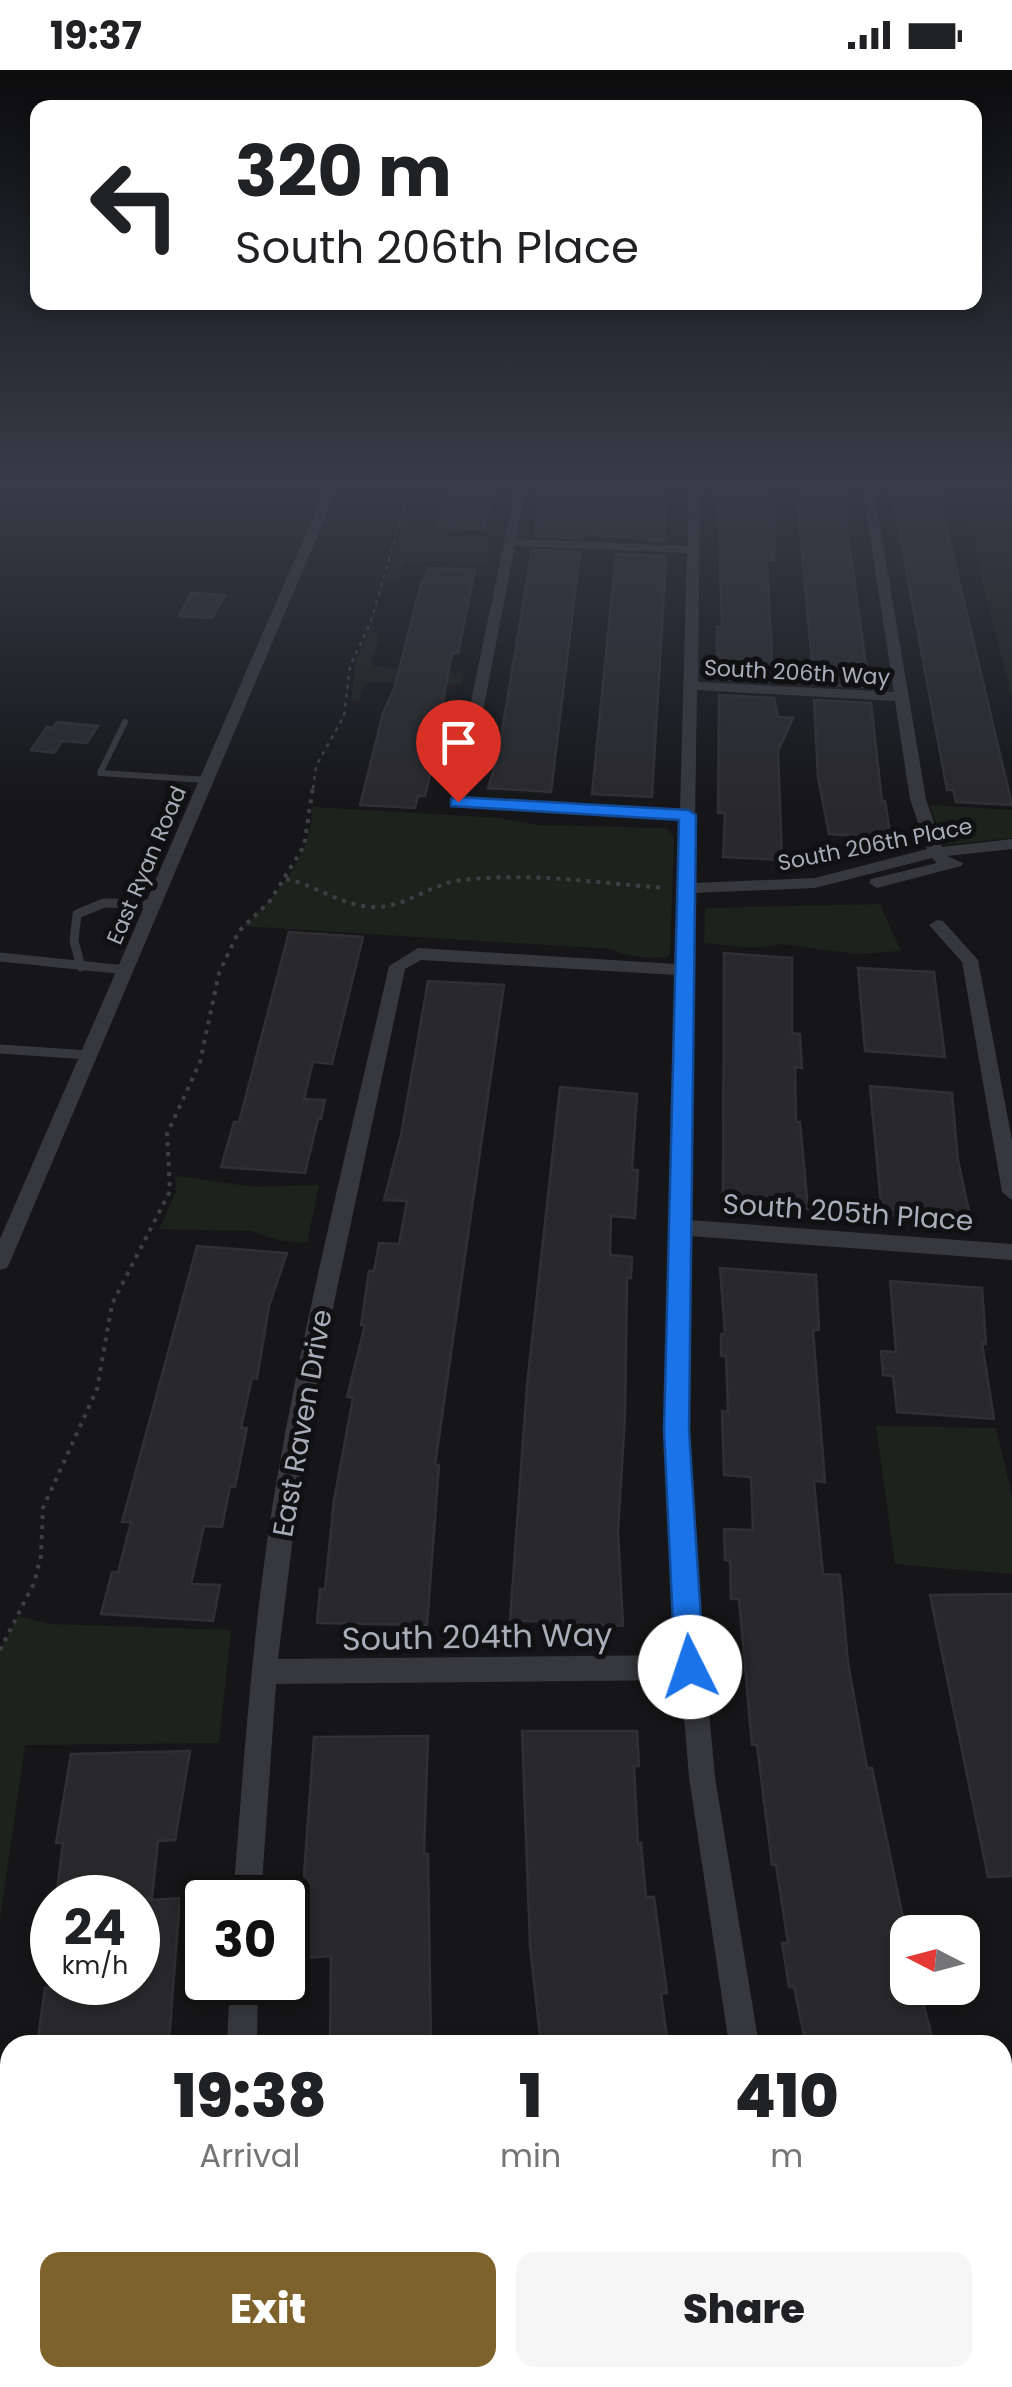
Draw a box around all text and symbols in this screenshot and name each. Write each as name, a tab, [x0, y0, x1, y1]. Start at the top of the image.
text: 19:37	[50, 9, 142, 62]
text: 320 m	[235, 122, 452, 221]
icon: left	[70, 140, 200, 270]
text: South 206th Place	[235, 216, 639, 279]
street label: South 206th Way	[703, 652, 891, 693]
pin	[416, 700, 501, 803]
icon: arrive	[431, 715, 486, 770]
street label: East Ryan Road	[99, 781, 194, 949]
street label: South 206th Place	[775, 810, 975, 879]
street label: South 205th Place	[721, 1184, 975, 1241]
street label: East Raven Drive	[263, 1306, 342, 1540]
street label: South 204th Way	[341, 1612, 613, 1661]
position arrow	[638, 1615, 742, 1719]
speed limit sign: 30	[180, 1875, 310, 2005]
text: 24	[64, 1892, 126, 1963]
north arrow	[890, 1915, 980, 2005]
map controls	[890, 1915, 980, 2005]
text: km/h	[62, 1948, 128, 1983]
text: 19:38	[173, 2054, 327, 2138]
text: 1	[519, 2054, 542, 2138]
text: 410	[735, 2054, 839, 2138]
text: Arrival	[200, 2133, 300, 2178]
text: min	[500, 2133, 561, 2178]
text: m	[770, 2133, 803, 2178]
button: Exit	[40, 2252, 496, 2367]
button: Share	[516, 2252, 972, 2367]

